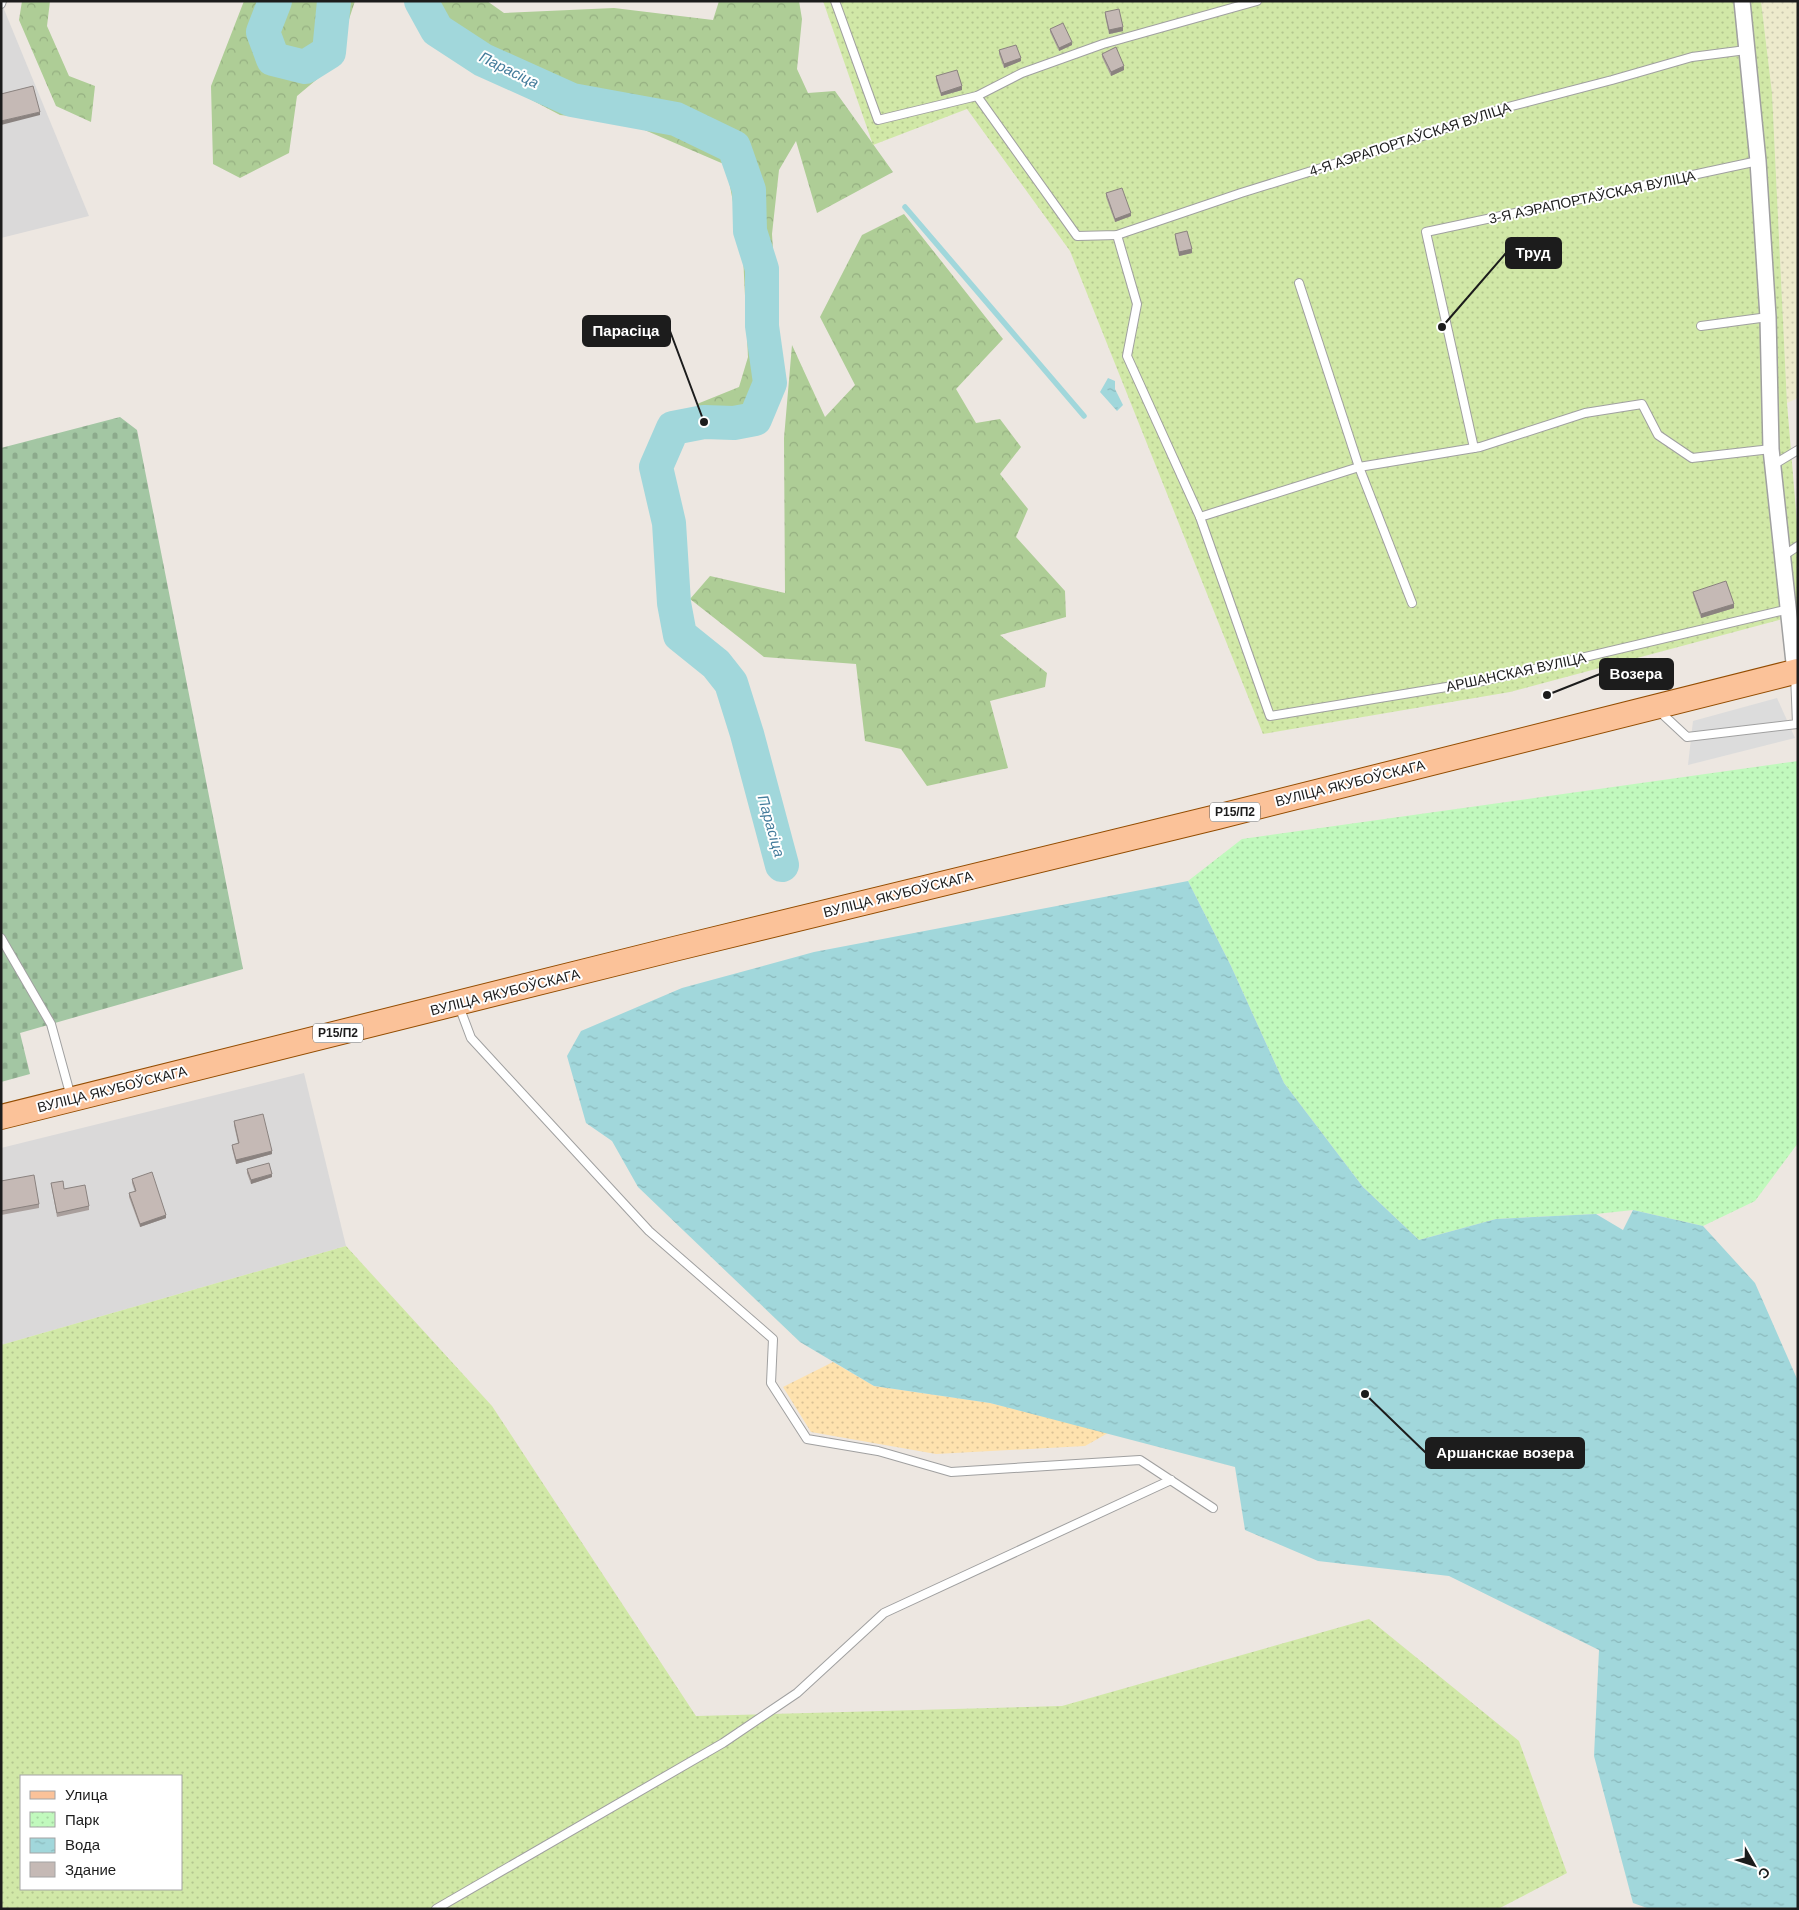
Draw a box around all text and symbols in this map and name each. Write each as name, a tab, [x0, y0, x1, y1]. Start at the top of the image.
water label: Парасіца	[477, 48, 542, 91]
street label: 4-Я АЭРАПОРТАЎСКАЯ ВУЛІЦА	[1307, 98, 1513, 179]
street label: 3-Я АЭРАПОРТАЎСКАЯ ВУЛІЦА	[1487, 166, 1697, 227]
callout: Труд	[1506, 238, 1561, 268]
text: Труд	[1515, 244, 1551, 261]
callout: Парасіца	[583, 316, 670, 346]
text: Парасіца	[593, 322, 660, 339]
street label: АРШАНСКАЯ ВУЛІЦА	[1445, 649, 1588, 695]
callout: Возера	[1600, 659, 1673, 689]
text: Возера	[1610, 665, 1663, 682]
street label: ВУЛІЦА ЯКУБОЎСКАГА	[1273, 756, 1427, 809]
water label: Парасіца	[755, 793, 788, 859]
road number: Р15/П2	[1210, 802, 1260, 822]
street label: ВУЛІЦА ЯКУБОЎСКАГА	[821, 867, 975, 920]
street label: ВУЛІЦА ЯКУБОЎСКАГА	[428, 965, 582, 1018]
road number: Р15/П2	[313, 1024, 363, 1042]
street label: ВУЛІЦА ЯКУБОЎСКАГА	[35, 1062, 189, 1115]
callout: Аршанскае возера	[1426, 1438, 1584, 1468]
text: Аршанскае возера	[1436, 1444, 1575, 1461]
legend	[20, 1775, 182, 1890]
text: Улица	[65, 1786, 108, 1803]
text: Парк	[65, 1811, 99, 1828]
text: Вода	[65, 1836, 101, 1853]
north arrow	[1729, 1840, 1779, 1890]
text: Здание	[65, 1861, 116, 1878]
text: С	[1755, 1864, 1774, 1882]

